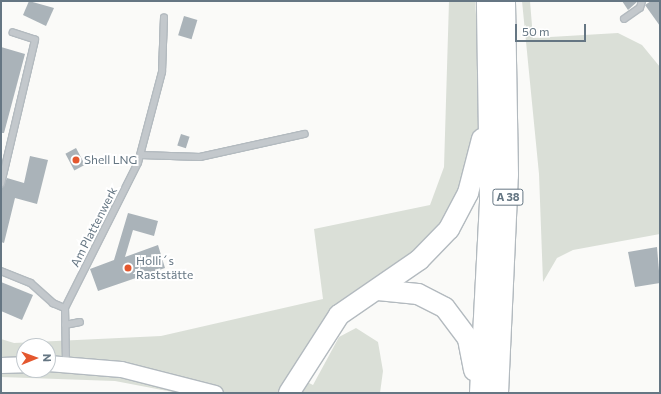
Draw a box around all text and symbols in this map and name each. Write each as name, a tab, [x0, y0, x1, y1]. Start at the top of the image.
scale bar	[517, 16, 588, 42]
text: 50 m	[522, 24, 550, 38]
place label: Shell LNG	[84, 153, 137, 167]
marker: Shell LNG	[71, 155, 81, 165]
street label: Am Plattenwerk	[68, 185, 120, 269]
road number: A 38	[492, 188, 524, 206]
place label: Holli´s Raststätte	[136, 254, 193, 282]
marker: Holli´s Raststätte	[123, 263, 133, 273]
north arrow	[16, 338, 56, 378]
text: N	[41, 354, 54, 362]

